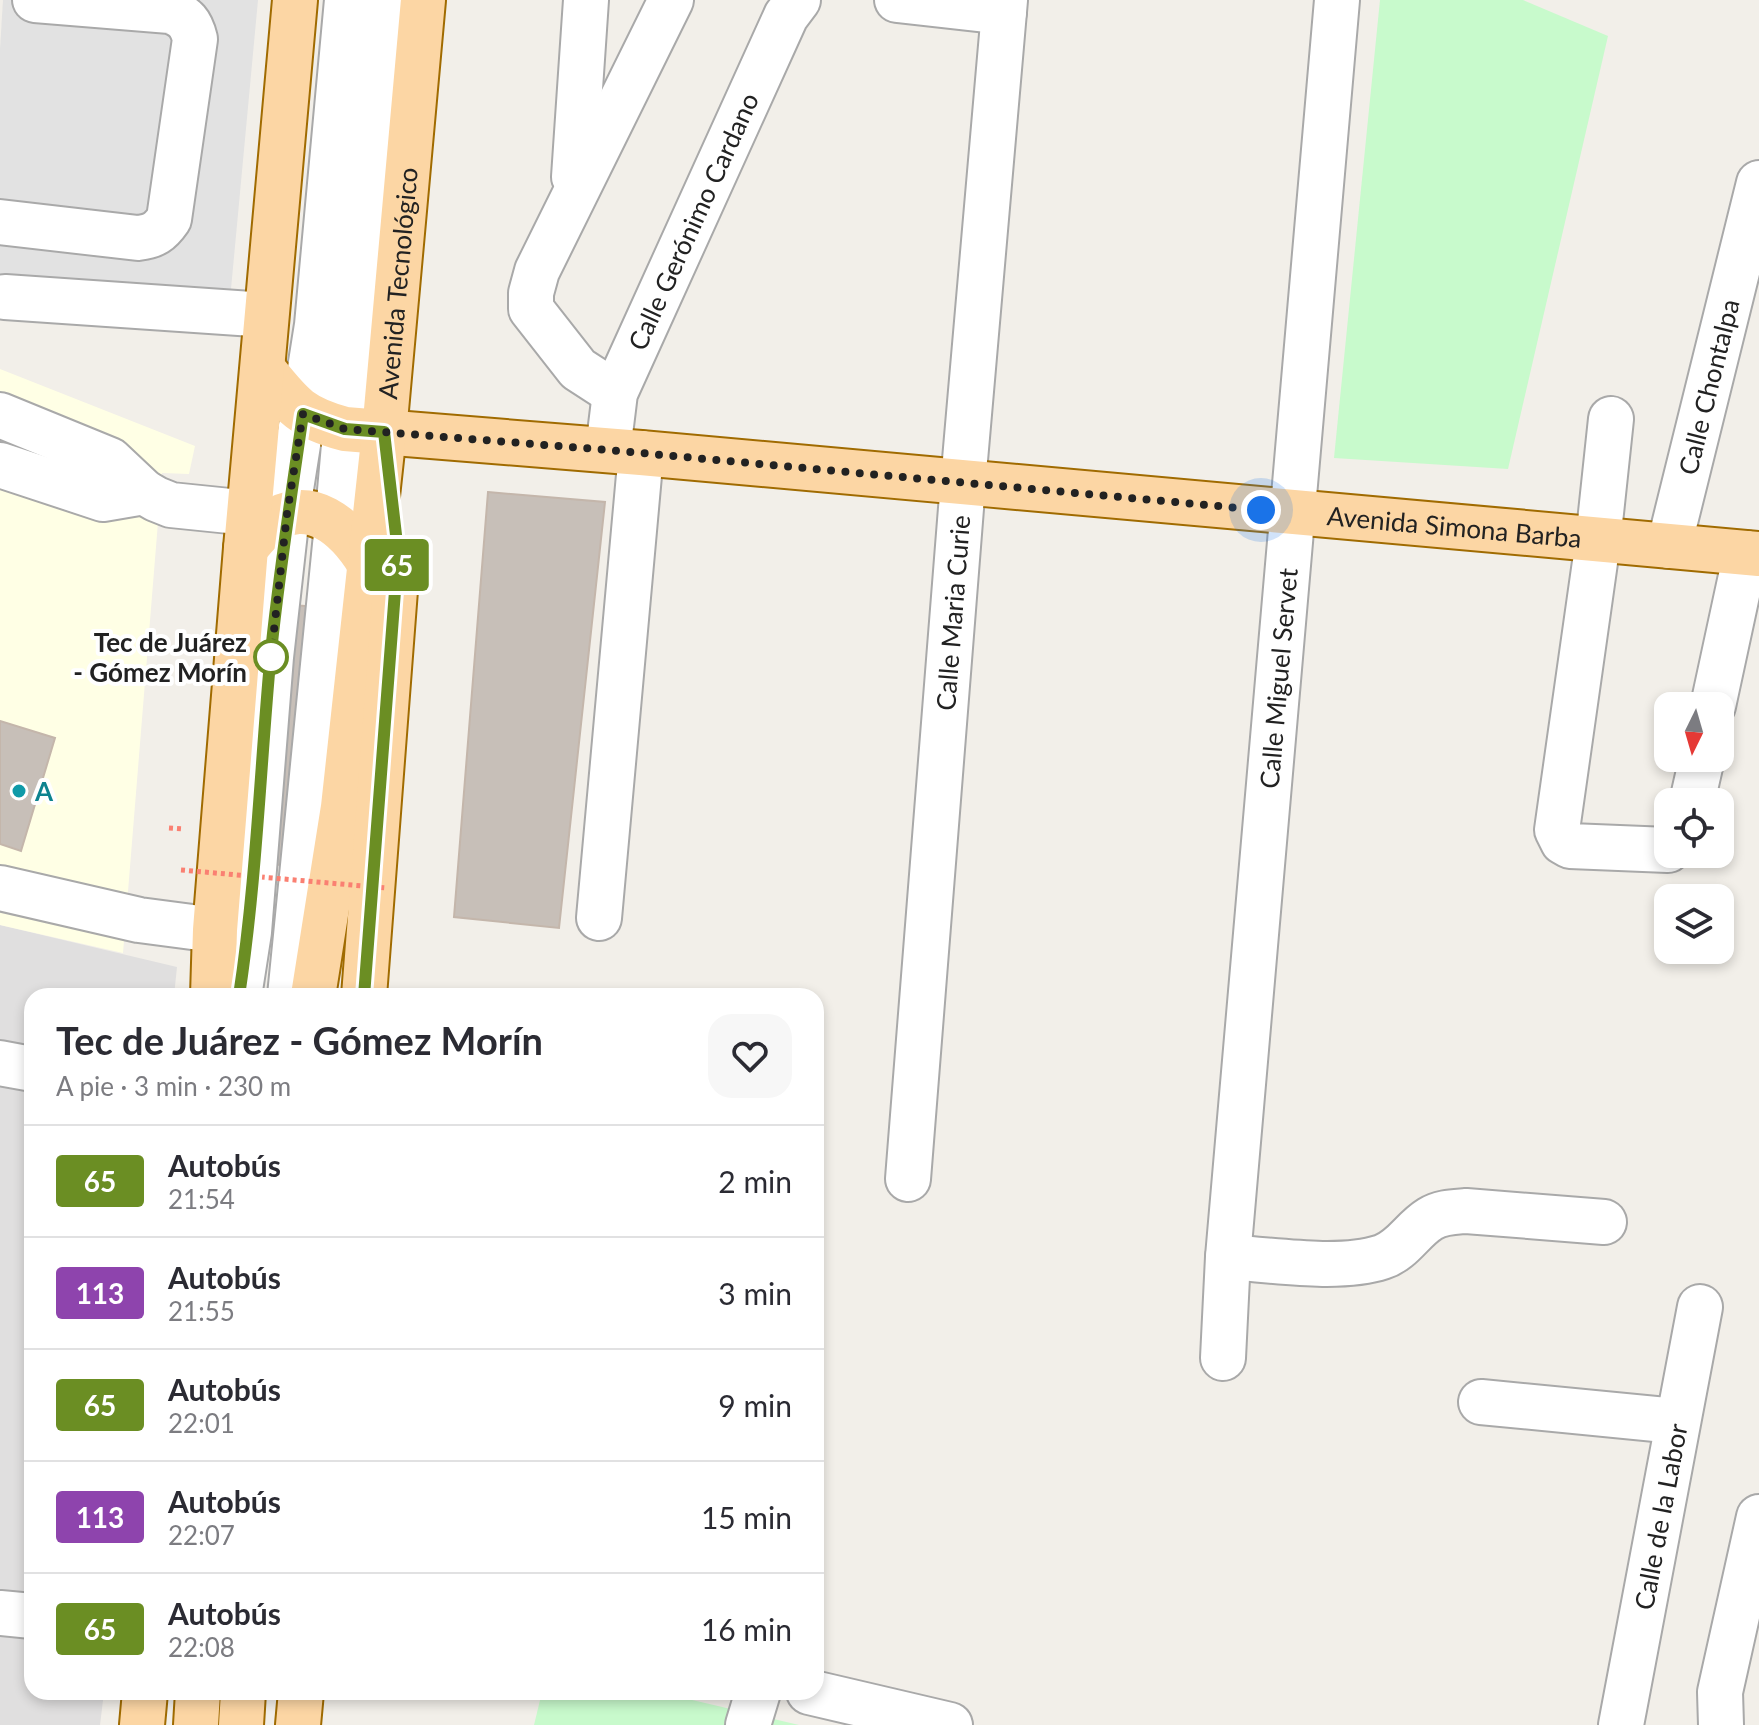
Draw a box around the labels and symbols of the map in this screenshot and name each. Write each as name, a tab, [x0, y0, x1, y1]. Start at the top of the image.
street label: Calle Gerónimo Cardano	[621, 88, 765, 355]
street label: Avenida Tecnológico	[371, 166, 424, 401]
street label: Calle Chontalpa	[1671, 296, 1746, 478]
your location	[1241, 490, 1281, 530]
street label: Avenida Simona Barba	[1326, 499, 1583, 554]
street label: Calle Maria Curie	[929, 514, 976, 712]
line badge: 65	[361, 539, 433, 591]
street label: Calle Miguel Servet	[1253, 566, 1304, 790]
place label: Tec de Juárez - Gómez Morín	[73, 626, 247, 688]
marker: Tec de Juárez - Gómez Morín	[254, 640, 288, 674]
north arrow	[1654, 692, 1734, 772]
place label: A	[34, 775, 54, 807]
marker: A	[10, 782, 28, 800]
street label: Calle de la Labor	[1627, 1420, 1694, 1612]

